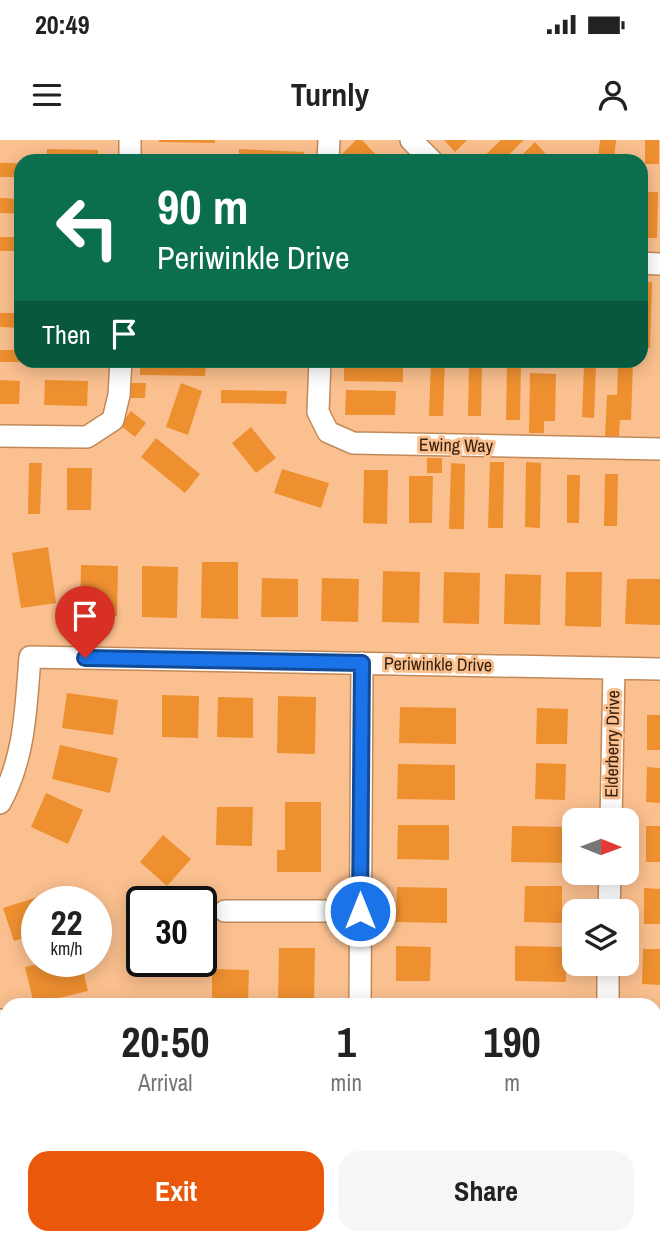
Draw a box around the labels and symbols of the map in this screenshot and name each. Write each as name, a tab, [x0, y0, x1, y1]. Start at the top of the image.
street label: Ewing Way	[419, 432, 494, 458]
pin	[55, 586, 115, 658]
street label: Periwinkle Drive	[384, 651, 492, 677]
street label: Elderberry Drive	[599, 690, 625, 798]
north arrow	[562, 808, 639, 886]
position arrow	[323, 874, 397, 948]
speed limit sign: 30	[126, 886, 217, 977]

